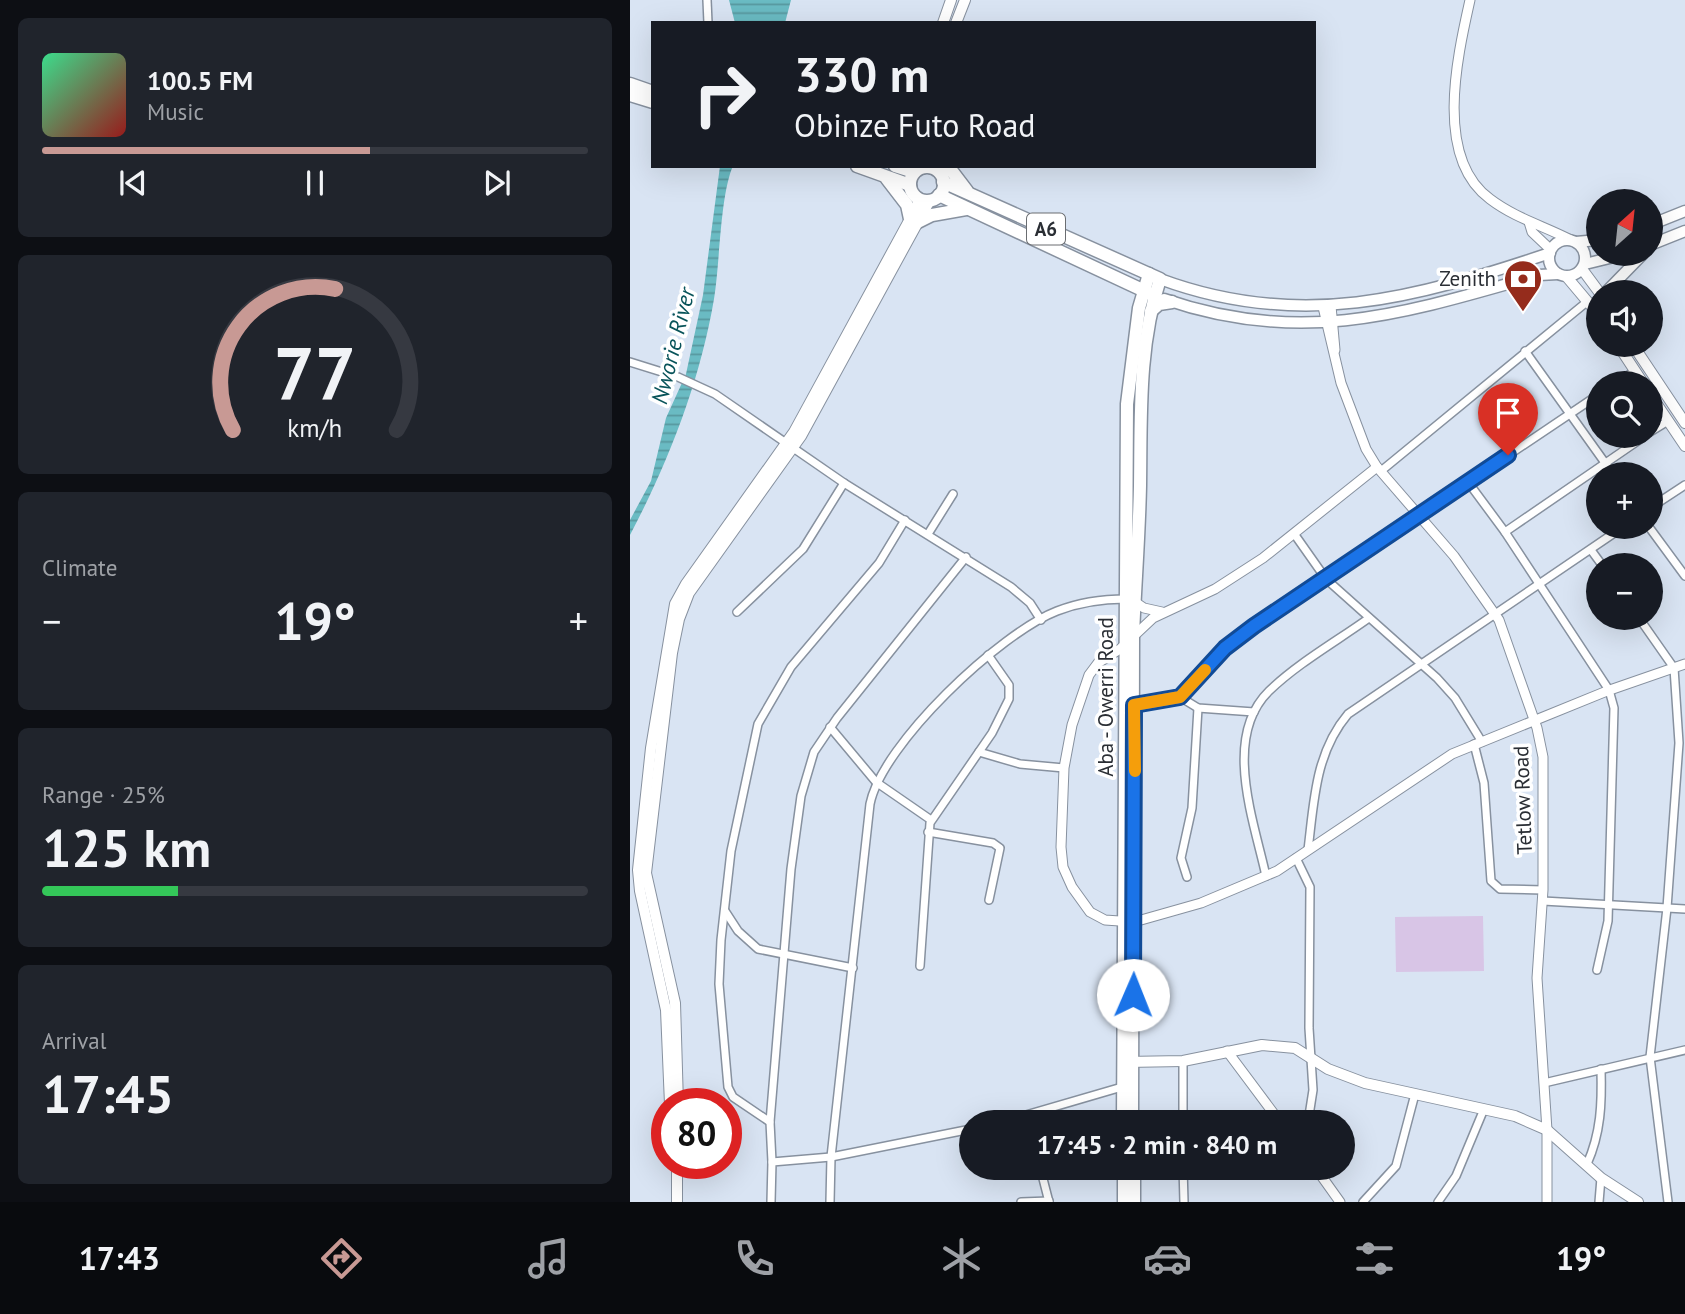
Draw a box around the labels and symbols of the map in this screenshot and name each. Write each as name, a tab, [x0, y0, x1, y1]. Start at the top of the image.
north arrow	[1586, 189, 1662, 266]
road number: A6	[1027, 214, 1065, 244]
bank icon: Zenith	[1502, 258, 1544, 313]
place label: Zenith	[1439, 265, 1496, 292]
water label: Nworie River	[644, 283, 701, 407]
pin	[1478, 383, 1538, 455]
street label: Aba - Owerri Road	[1092, 617, 1119, 777]
street label: Tetlow Road	[1507, 745, 1538, 855]
position arrow	[1096, 958, 1170, 1032]
speed limit sign: 80	[651, 1088, 742, 1179]

